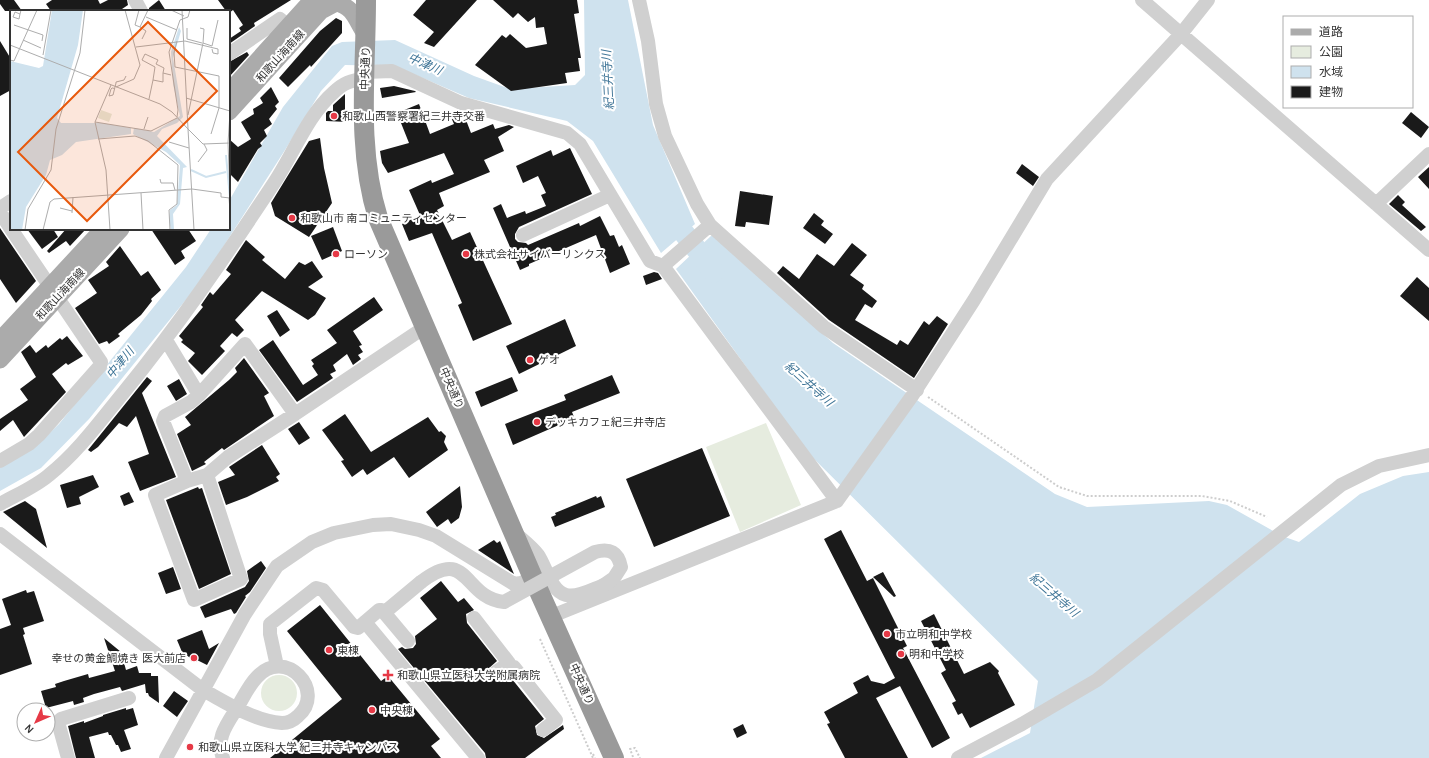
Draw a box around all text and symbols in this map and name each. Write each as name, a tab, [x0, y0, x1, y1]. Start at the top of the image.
inset map	[10, 10, 230, 230]
legend	[1283, 16, 1413, 108]
text: 道路	[1319, 25, 1343, 39]
street label: 和歌山海南線	[253, 27, 307, 85]
text: 公園	[1319, 45, 1343, 59]
street label: 中央通り	[358, 46, 373, 90]
water label: 紀三井寺川	[599, 48, 617, 110]
water label: 中津川	[406, 50, 446, 79]
text: 水域	[1319, 65, 1343, 79]
text: 建物	[1319, 85, 1343, 99]
place label: 和歌山西警察署紀三井寺交番	[342, 110, 485, 123]
marker: 和歌山西警察署紀三井寺交番	[329, 111, 339, 121]
place label: 和歌山市 南コミュニティセンター	[300, 212, 467, 225]
marker: 和歌山市 南コミュニティセンター	[287, 213, 297, 223]
place label: ローソン	[344, 248, 388, 261]
place label: 株式会社サイバーリンクス	[474, 248, 605, 261]
marker: ローソン	[331, 249, 341, 259]
marker: 株式会社サイバーリンクス	[461, 249, 471, 259]
street label: 和歌山海南線	[33, 266, 88, 323]
water label: 中津川	[103, 343, 138, 381]
place label: ゲオ	[538, 354, 560, 367]
marker: ゲオ	[525, 355, 535, 365]
water label: 紀三井寺川	[782, 359, 837, 411]
street label: 中央通り	[437, 365, 466, 411]
place label: デッキカフェ紀三井寺店	[545, 416, 666, 429]
marker: デッキカフェ紀三井寺店	[532, 417, 542, 427]
water label: 紀三井寺川	[1027, 570, 1083, 621]
place label: 市立明和中学校	[895, 628, 972, 641]
marker: 市立明和中学校	[882, 629, 892, 639]
place label: 東棟	[337, 644, 359, 657]
marker: 東棟	[324, 645, 334, 655]
place label: 明和中学校	[909, 648, 964, 661]
marker: 明和中学校	[896, 649, 906, 659]
place label: 幸せの黄金鯛焼き 医大前店	[51, 652, 186, 665]
marker: 幸せの黄金鯛焼き 医大前店	[189, 653, 199, 663]
street label: 中央通り	[567, 661, 596, 707]
marker: 和歌山県立医科大学附属病院	[382, 669, 394, 681]
place label: 和歌山県立医科大学附属病院	[397, 669, 540, 682]
north arrow	[16, 702, 56, 742]
place label: 中央棟	[380, 704, 413, 717]
marker: 中央棟	[367, 705, 377, 715]
text: N	[22, 721, 37, 736]
place label: 和歌山県立医科大学 紀三井寺キャンパス	[198, 741, 399, 754]
marker: 和歌山県立医科大学 紀三井寺キャンパス	[185, 742, 195, 752]

